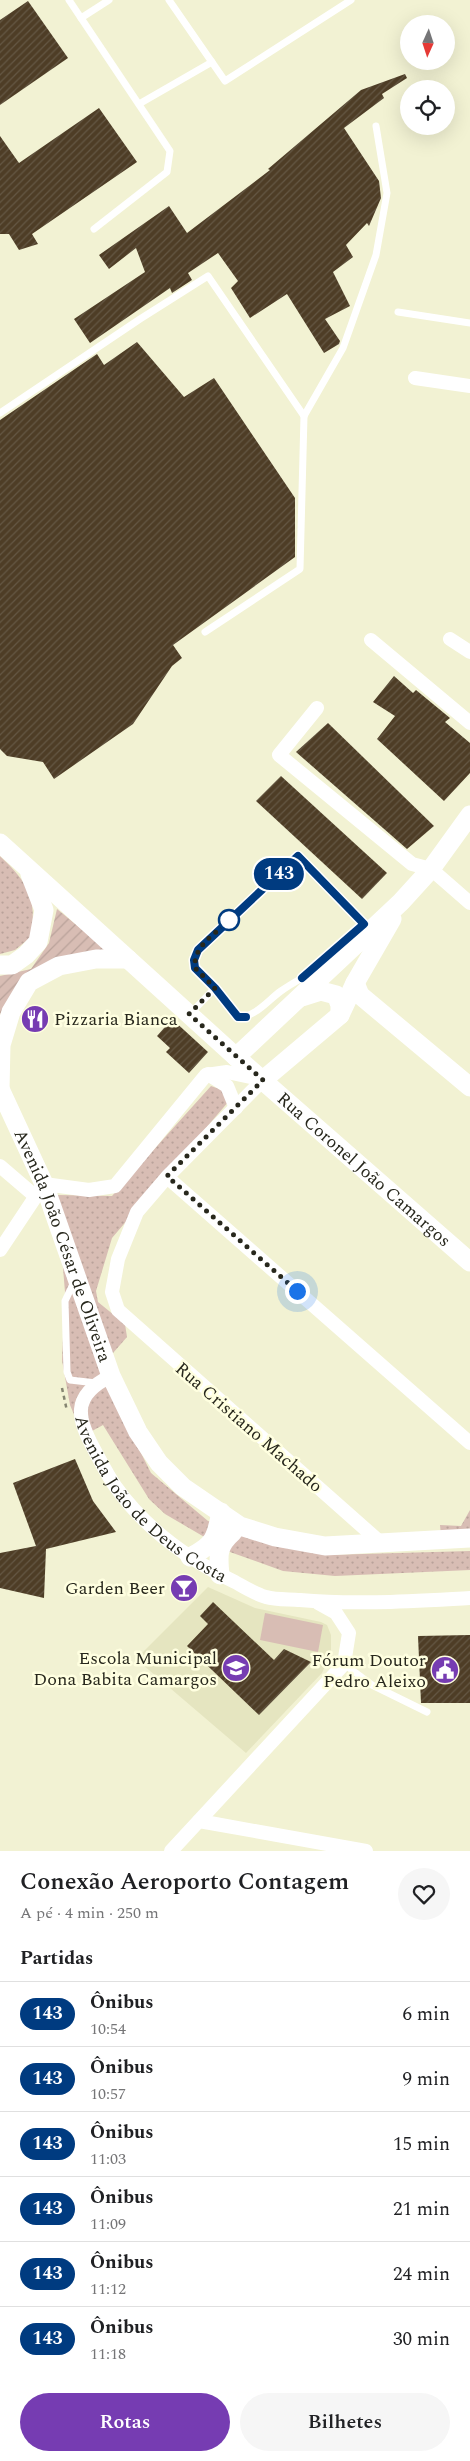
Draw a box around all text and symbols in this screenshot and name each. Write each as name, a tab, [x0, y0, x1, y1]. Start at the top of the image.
north arrow	[400, 15, 455, 70]
map controls	[400, 15, 455, 135]
button: locate	[400, 80, 455, 135]
line badge: 143	[250, 858, 308, 890]
text: 143	[264, 860, 294, 887]
unlabelled marker	[218, 909, 240, 931]
restaurant icon: Pizzaria Bianca	[20, 1004, 50, 1034]
place label: Pizzaria Bianca	[54, 1006, 178, 1033]
street label: Rua Coronel João Camargos	[271, 1086, 457, 1254]
street label: Avenida João César de Oliveira	[6, 1125, 118, 1366]
your location	[285, 1279, 310, 1304]
street label: Rua Cristiano Machado	[169, 1356, 328, 1499]
street label: Avenida João de Deus Costa	[67, 1413, 232, 1590]
bar icon: Garden Beer	[169, 1573, 199, 1603]
place label: Garden Beer	[65, 1575, 165, 1602]
place label: Escola Municipal Dona Babita Camargos	[33, 1645, 217, 1693]
place label: Fórum Doutor Pedro Aleixo	[312, 1647, 426, 1695]
school or university icon: Escola Municipal Dona Babita Camargos	[221, 1653, 251, 1683]
public building icon: Fórum Doutor Pedro Aleixo	[430, 1655, 460, 1685]
text: Conexão Aeroporto Contagem	[20, 1864, 349, 1900]
button: heart	[398, 1868, 450, 1920]
text: A pé · 4 min · 250 m	[20, 1901, 159, 1925]
text: Partidas	[20, 1944, 93, 1973]
text: Ônibus	[90, 1988, 154, 2017]
text: 143	[32, 2000, 63, 2027]
text: 6 min	[402, 2000, 450, 2029]
text: 10:54	[90, 2017, 126, 2041]
text: Ônibus	[90, 2053, 154, 2082]
text: 143	[32, 2065, 63, 2092]
text: 9 min	[402, 2065, 450, 2094]
text: 10:57	[90, 2082, 126, 2106]
text: Ônibus	[90, 2118, 154, 2147]
text: 143	[32, 2130, 63, 2157]
text: 15 min	[393, 2130, 450, 2159]
text: 11:03	[90, 2147, 126, 2171]
text: Ônibus	[90, 2183, 154, 2212]
text: 143	[32, 2195, 63, 2222]
text: 21 min	[393, 2195, 450, 2224]
text: 11:09	[90, 2212, 126, 2236]
text: Ônibus	[90, 2248, 154, 2277]
text: 143	[32, 2260, 63, 2287]
text: 24 min	[393, 2260, 450, 2289]
text: 11:12	[90, 2277, 126, 2301]
text: Ônibus	[90, 2313, 154, 2342]
text: 143	[32, 2325, 63, 2352]
text: 30 min	[393, 2325, 450, 2354]
text: 11:18	[90, 2342, 126, 2366]
button: Rotas	[20, 2393, 230, 2451]
button: Bilhetes	[240, 2393, 450, 2451]

